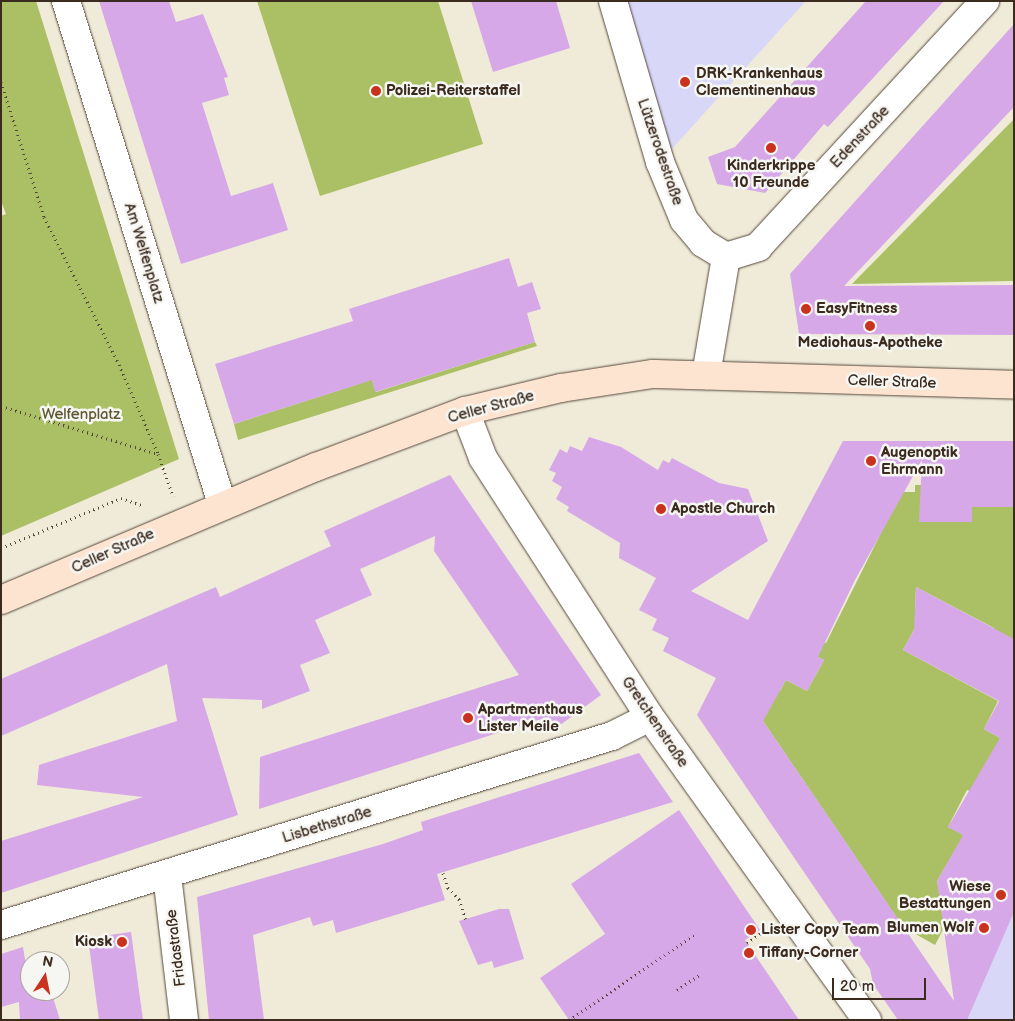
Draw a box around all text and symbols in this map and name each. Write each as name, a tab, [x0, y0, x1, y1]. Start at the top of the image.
place label: DRK-Krankenhaus Clementinenhaus	[696, 64, 823, 99]
marker: DRK-Krankenhaus Clementinenhaus	[678, 75, 692, 89]
place label: Polizei-Reiterstaffel	[386, 82, 521, 100]
marker: Polizei-Reiterstaffel	[370, 85, 382, 97]
street label: Lützerodestraße	[633, 96, 687, 208]
street label: Edenstraße	[827, 102, 893, 172]
marker: Kinderkrippe 10 Freunde	[765, 142, 777, 154]
place label: Kinderkrippe 10 Freunde	[727, 156, 815, 191]
street label: Am Welfenplatz	[120, 200, 168, 306]
place label: EasyFitness	[816, 300, 897, 318]
marker: EasyFitness	[800, 303, 812, 315]
marker: Mediohaus-Apotheke	[864, 320, 876, 332]
place label: Mediohaus-Apotheke	[797, 334, 943, 352]
street label: Celler Straße	[847, 371, 937, 393]
street label: Celler Straße	[446, 387, 536, 427]
park label: Welfenplatz	[42, 406, 120, 424]
place label: Augenoptik Ehrmann	[881, 443, 958, 478]
marker: Augenoptik Ehrmann	[865, 455, 877, 467]
place label: Apostle Church	[671, 500, 775, 518]
marker: Apostle Church	[655, 503, 667, 515]
street label: Celler Straße	[69, 525, 157, 577]
street label: Gretchenstraße	[618, 673, 692, 771]
place label: Apartmenthaus Lister Meile	[478, 700, 583, 735]
marker: Apartmenthaus Lister Meile	[462, 712, 474, 724]
street label: Lisbethstraße	[280, 803, 374, 847]
place label: Wiese Bestattungen	[899, 877, 991, 912]
marker: Wiese Bestattungen	[995, 889, 1007, 901]
street label: Fridastraße	[162, 908, 190, 988]
place label: Blumen Wolf	[886, 919, 974, 937]
place label: Lister Copy Team	[761, 921, 880, 939]
marker: Blumen Wolf	[978, 922, 990, 934]
marker: Lister Copy Team	[745, 924, 757, 936]
place label: Kiosk	[75, 933, 112, 951]
marker: Kiosk	[116, 936, 128, 948]
place label: Tiffany-Corner	[759, 944, 858, 962]
marker: Tiffany-Corner	[743, 947, 755, 959]
north arrow	[20, 951, 70, 1001]
text: N	[41, 952, 55, 971]
scale bar	[835, 968, 929, 1000]
text: 20 m	[840, 977, 874, 996]

